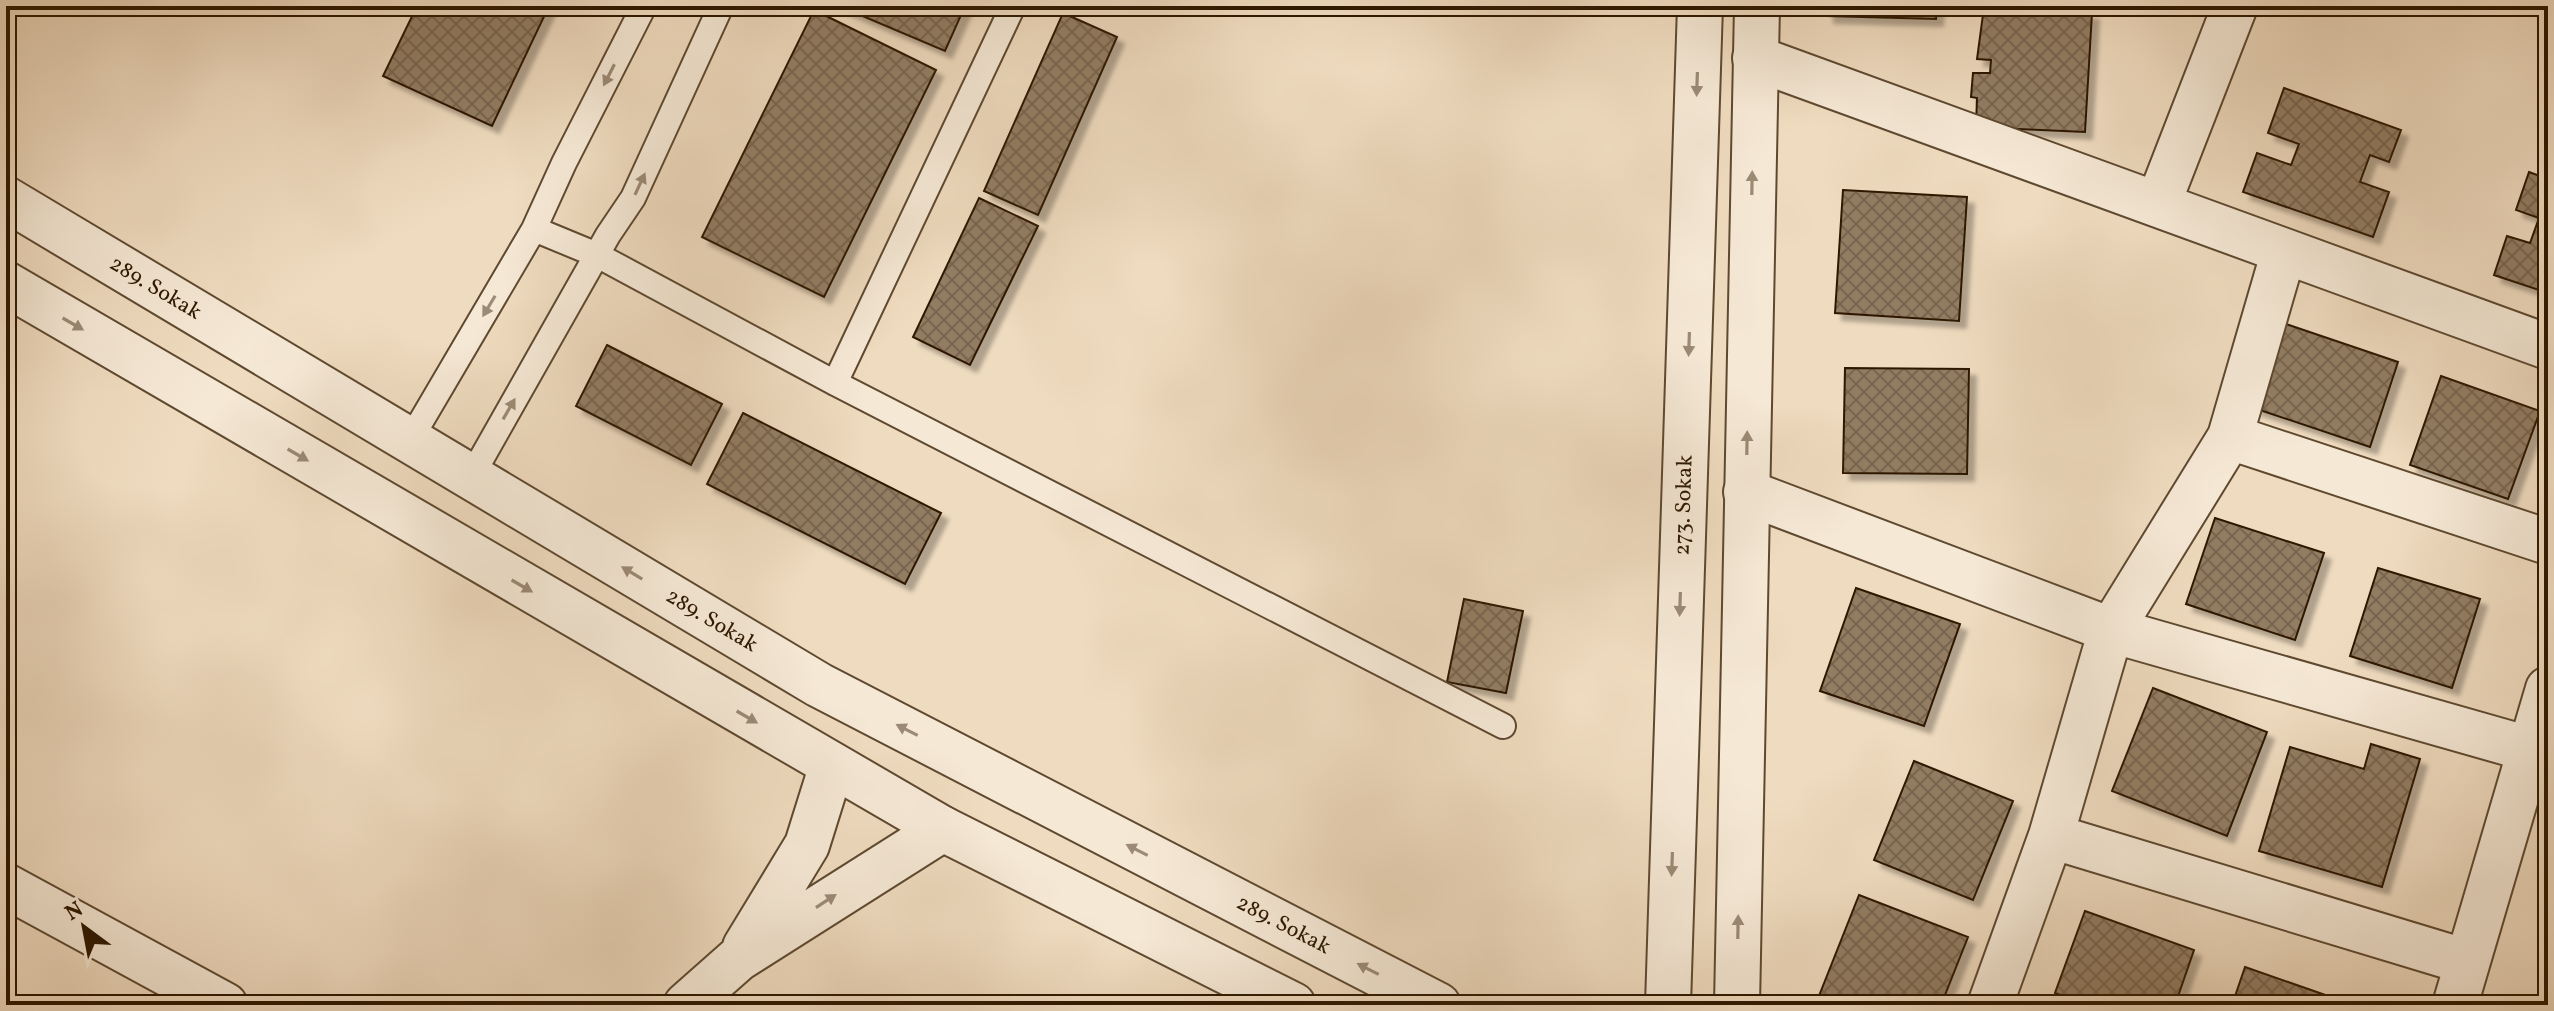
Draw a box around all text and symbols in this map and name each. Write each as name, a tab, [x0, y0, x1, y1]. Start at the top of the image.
one-way arrow	[602, 64, 615, 87]
one-way arrow	[1691, 72, 1703, 97]
one-way arrow	[1746, 170, 1759, 195]
one-way arrow	[633, 172, 647, 196]
street label: 289. Sokak	[103, 249, 207, 328]
one-way arrow	[482, 295, 496, 317]
one-way arrow	[62, 316, 84, 330]
one-way arrow	[1682, 332, 1695, 357]
one-way arrow	[502, 398, 516, 420]
one-way arrow	[1741, 430, 1754, 455]
one-way arrow	[287, 448, 309, 462]
street label: 273. Sokak	[1667, 454, 1701, 556]
one-way arrow	[621, 566, 643, 580]
one-way arrow	[511, 579, 533, 593]
street label: 289. Sokak	[660, 581, 764, 660]
one-way arrow	[1674, 592, 1687, 617]
one-way arrow	[736, 710, 758, 724]
one-way arrow	[895, 723, 918, 737]
one-way arrow	[1126, 843, 1149, 856]
one-way arrow	[1666, 852, 1678, 877]
north arrow	[44, 887, 124, 967]
street label: 289. Sokak	[1231, 888, 1336, 962]
one-way arrow	[815, 894, 837, 909]
text: N	[60, 895, 90, 930]
one-way arrow	[1731, 914, 1744, 939]
one-way arrow	[1357, 963, 1380, 976]

